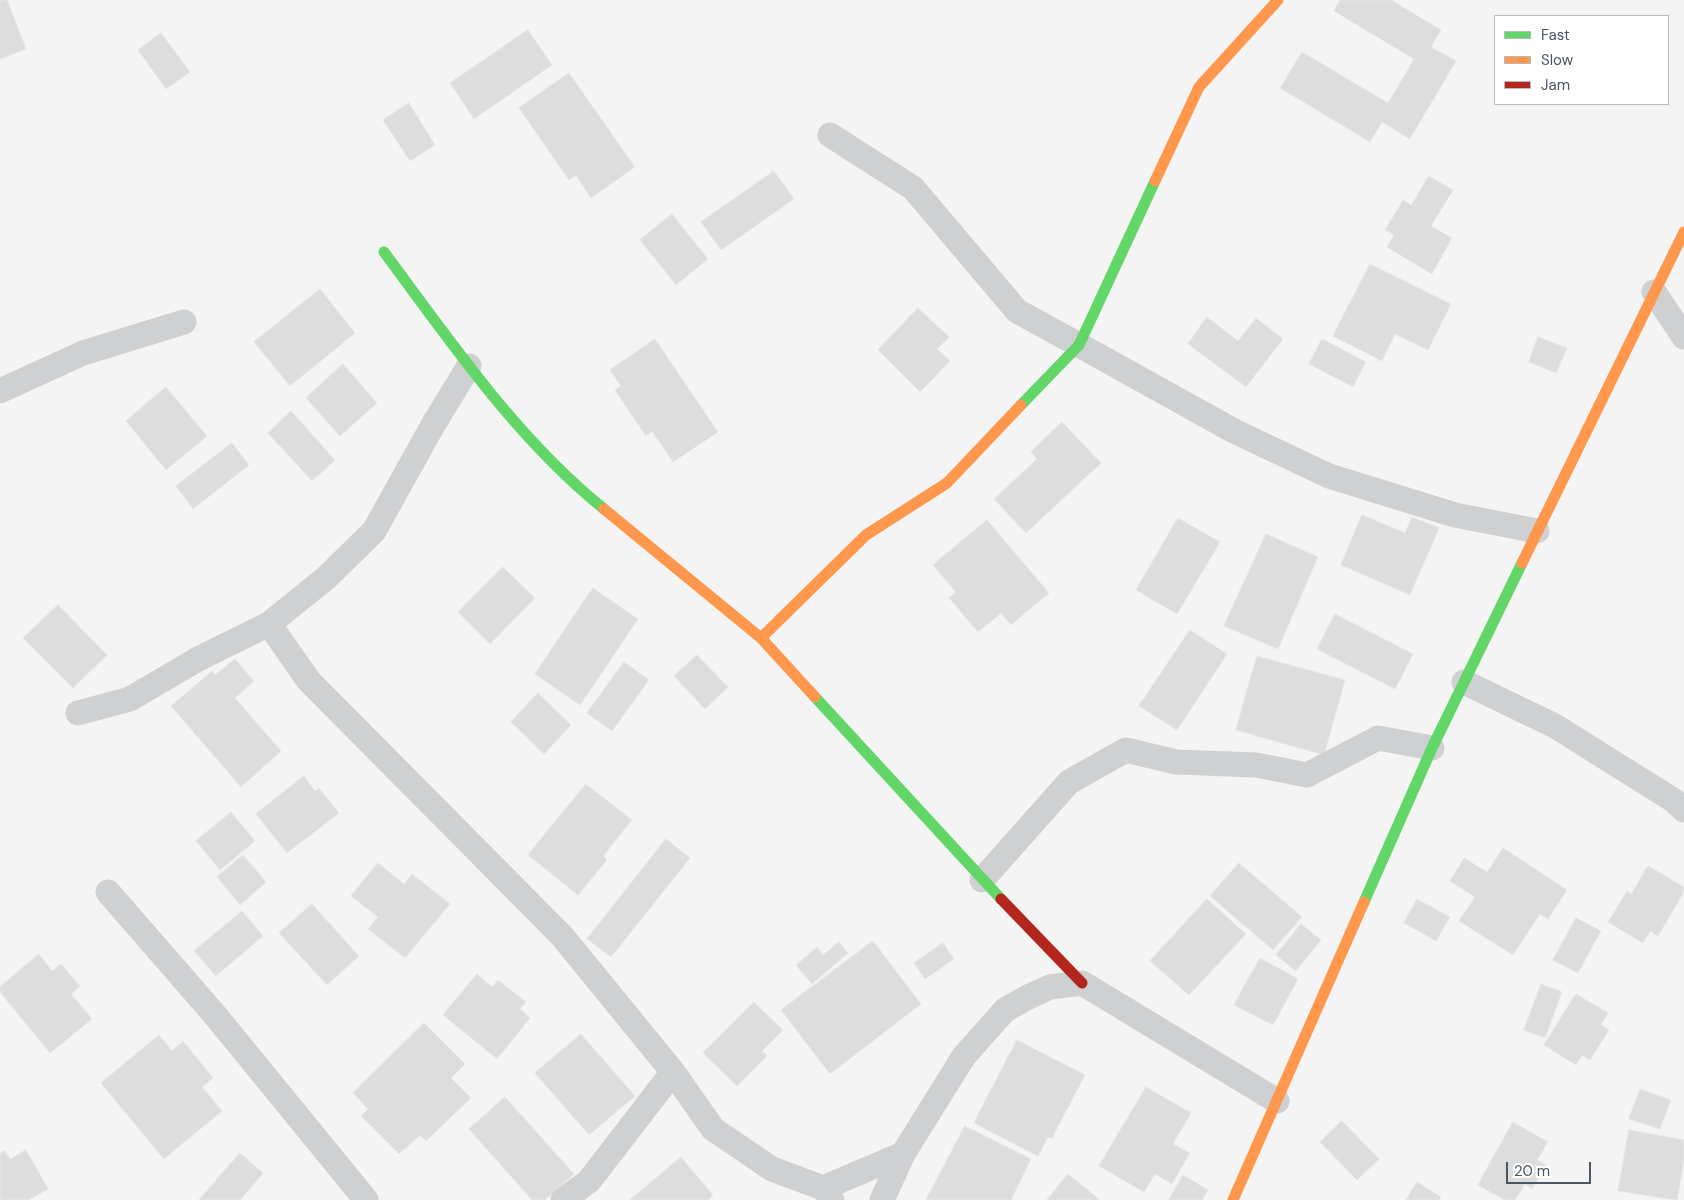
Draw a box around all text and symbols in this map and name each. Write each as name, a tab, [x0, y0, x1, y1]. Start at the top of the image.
legend	[1494, 15, 1669, 105]
text: Fast	[1541, 25, 1570, 45]
text: Slow	[1541, 50, 1573, 70]
text: Jam	[1541, 75, 1570, 95]
scale bar	[1509, 1152, 1594, 1184]
text: 20 m	[1514, 1161, 1550, 1181]

